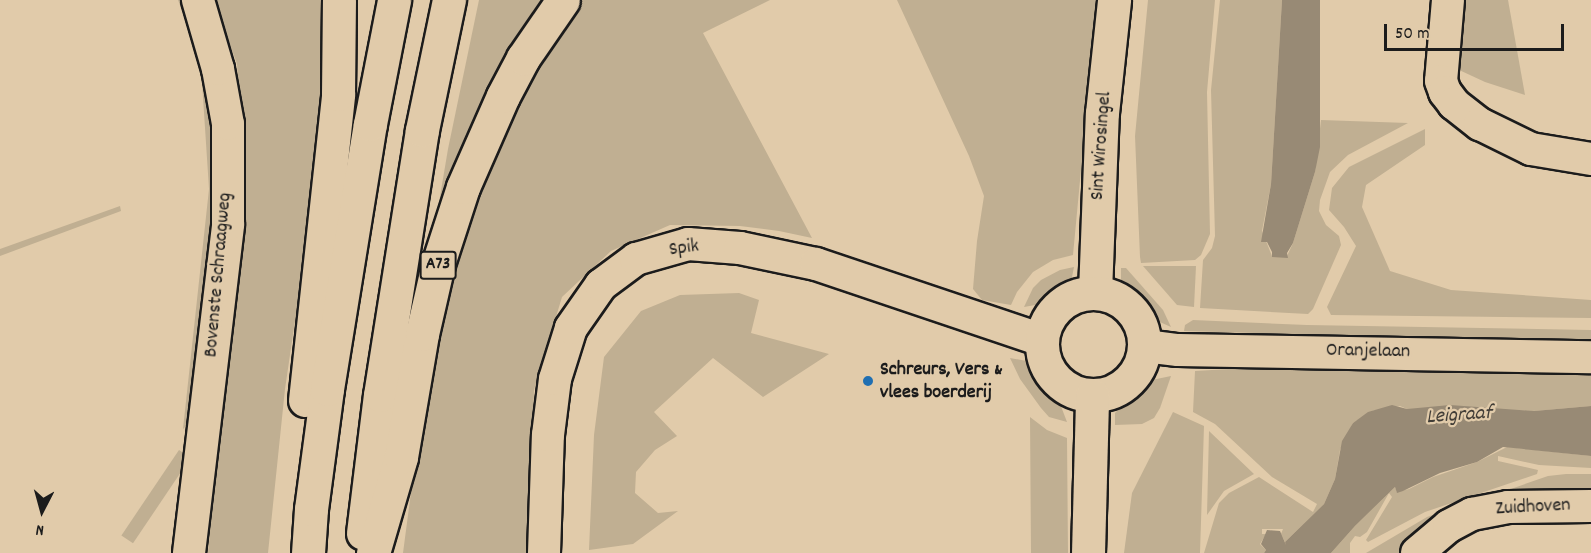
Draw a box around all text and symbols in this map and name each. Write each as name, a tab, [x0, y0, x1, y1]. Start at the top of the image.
scale bar	[1387, 12, 1567, 50]
text: 50 m	[1395, 22, 1430, 47]
street label: Sint Wirosingel	[1086, 91, 1118, 201]
street label: Bovenste Schraagweg	[200, 192, 238, 358]
street label: Spik	[668, 235, 700, 263]
road number: A73	[418, 250, 458, 280]
street label: Oranjelaan	[1326, 339, 1410, 365]
place label: Schreurs, Vers & vlees boerderij	[880, 358, 1003, 405]
marker: Schreurs, Vers & vlees boerderij	[861, 374, 875, 388]
water label: Leigraaf	[1425, 401, 1493, 431]
north arrow	[12, 481, 72, 541]
street label: Zuidhoven	[1495, 494, 1571, 522]
text: N	[35, 518, 45, 541]

